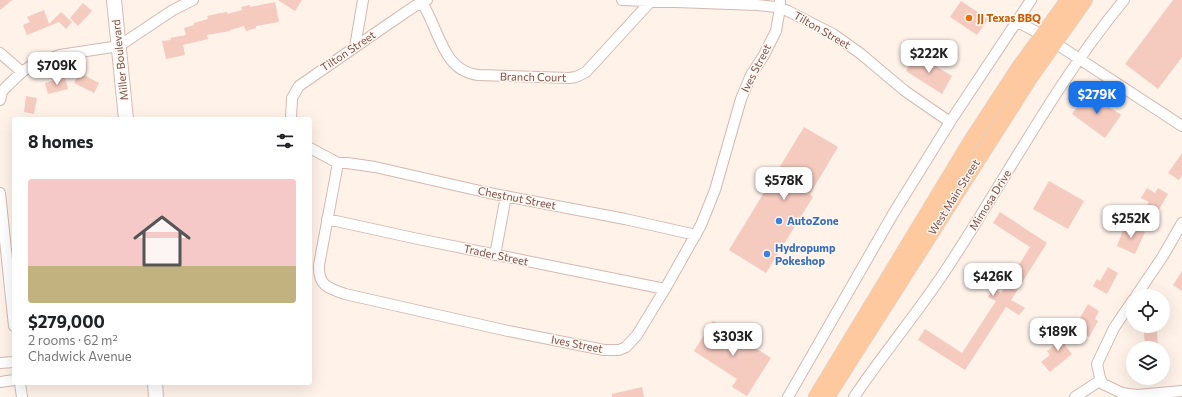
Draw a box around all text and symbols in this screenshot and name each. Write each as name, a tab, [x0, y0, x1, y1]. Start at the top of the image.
street label: Tilton Street	[792, 8, 853, 51]
place label: JJ Texas BBQ	[977, 11, 1041, 25]
marker: JJ Texas BBQ	[964, 13, 974, 23]
street label: Miller Boulevard	[109, 19, 130, 101]
street label: Tilton Street	[318, 27, 378, 74]
pin: $222K	[901, 40, 957, 74]
street label: Ives Street	[738, 41, 773, 94]
text: $222K	[910, 45, 948, 61]
pin: $709K	[29, 52, 85, 86]
text: $709K	[37, 57, 77, 73]
street label: Branch Court	[500, 69, 567, 84]
pin: $279K	[1069, 81, 1125, 115]
text: $279K	[1078, 86, 1116, 102]
icon: filters	[274, 130, 296, 152]
text: 8 homes	[28, 131, 93, 152]
street label: West Main Street	[925, 156, 982, 237]
pin: $578K	[756, 167, 812, 201]
street label: Mimosa Drive	[966, 167, 1013, 232]
text: $578K	[764, 172, 804, 188]
street label: Chestnut Street	[477, 184, 558, 212]
icon: home	[126, 205, 198, 277]
pin: $252K	[1103, 205, 1159, 239]
text: $252K	[1112, 210, 1150, 226]
place label: AutoZone	[787, 214, 839, 227]
marker: AutoZone	[774, 216, 784, 226]
street label: Trader Street	[463, 241, 530, 268]
place label: Hydropump Pokeshop	[775, 241, 836, 267]
marker: Hydropump Pokeshop	[762, 249, 772, 259]
pin: $426K	[965, 263, 1021, 297]
text: $426K	[973, 268, 1013, 284]
map controls	[1126, 289, 1170, 385]
button: locate	[1126, 289, 1170, 333]
text: $279,000	[28, 311, 105, 332]
pin: $189K	[1030, 318, 1086, 352]
pin: $303K	[705, 323, 761, 357]
text: $189K	[1039, 323, 1077, 339]
text: $303K	[713, 328, 753, 344]
text: 2 rooms · 62 m²	[28, 332, 118, 348]
street label: Ives Street	[550, 332, 605, 355]
button: layers	[1126, 341, 1170, 385]
text: Chadwick Avenue	[28, 348, 132, 364]

